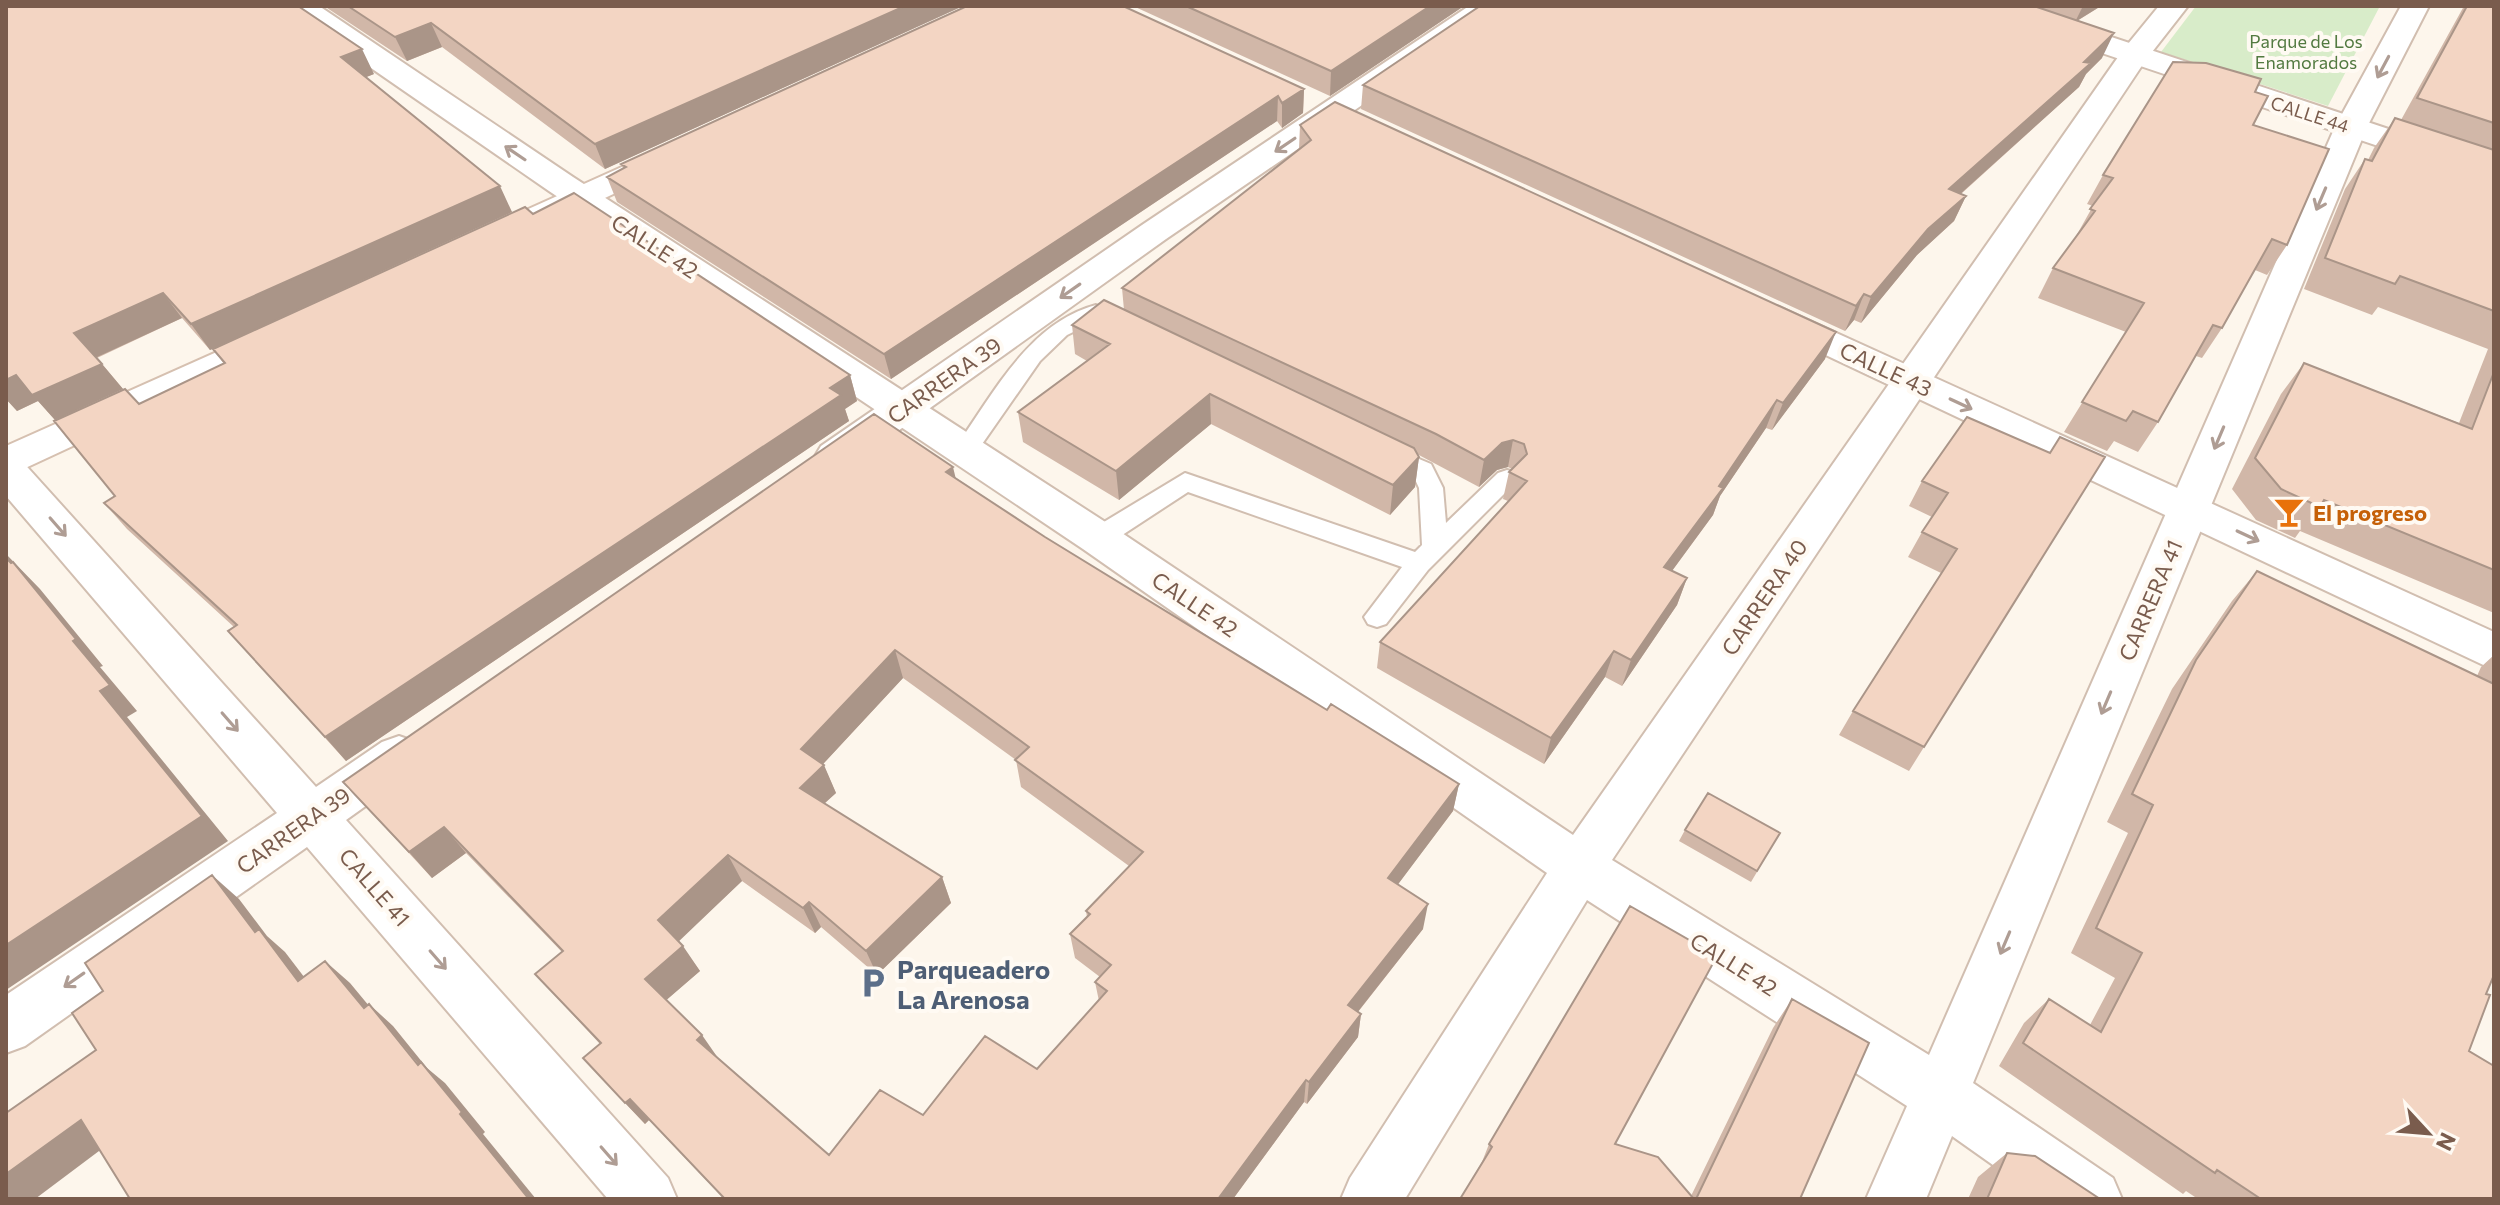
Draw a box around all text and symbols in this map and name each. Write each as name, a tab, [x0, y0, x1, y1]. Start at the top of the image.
park label: Parque de Los Enamorados	[2249, 30, 2363, 73]
one-way arrow	[2375, 54, 2391, 78]
street label: CALLE 44	[2268, 91, 2352, 137]
one-way arrow	[1275, 136, 1297, 153]
one-way arrow	[505, 145, 527, 161]
one-way arrow	[2312, 186, 2327, 211]
street label: CALLE 42	[607, 208, 703, 284]
one-way arrow	[1060, 283, 1082, 299]
street label: CARRERA 39	[882, 331, 1006, 429]
street label: CALLE 43	[1836, 336, 1936, 402]
one-way arrow	[1949, 397, 1973, 412]
one-way arrow	[2210, 425, 2225, 450]
bar icon: El progreso	[2272, 495, 2306, 529]
place label: El progreso	[2313, 499, 2427, 526]
one-way arrow	[49, 516, 67, 536]
one-way arrow	[2236, 529, 2260, 544]
street label: CARRERA 40	[1715, 534, 1813, 660]
street label: CARRERA 41	[2112, 535, 2188, 665]
street label: CALLE 42	[1147, 565, 1243, 643]
one-way arrow	[2098, 691, 2113, 715]
one-way arrow	[221, 712, 239, 732]
street label: CARRERA 39	[231, 781, 355, 879]
street label: CALLE 41	[334, 842, 416, 932]
street label: CALLE 42	[1685, 927, 1783, 1001]
one-way arrow	[1996, 930, 2011, 955]
one-way arrow	[429, 949, 447, 969]
place label: Parqueadero La Arenosa	[897, 953, 1050, 1014]
parking icon: Parqueadero La Arenosa	[856, 966, 890, 1000]
one-way arrow	[63, 972, 85, 989]
north arrow	[2388, 1093, 2468, 1173]
text: N	[2431, 1129, 2462, 1155]
one-way arrow	[600, 1145, 618, 1165]

